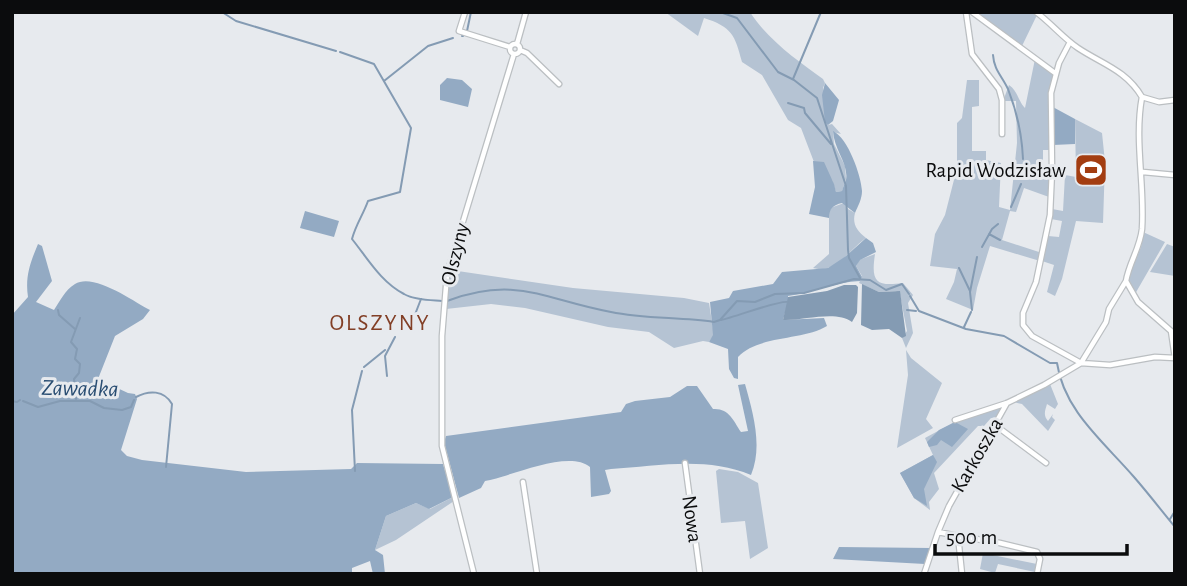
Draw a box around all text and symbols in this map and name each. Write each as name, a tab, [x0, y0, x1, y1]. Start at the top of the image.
sports icon: Rapid Wodzisław	[1072, 151, 1110, 189]
place label: Rapid Wodzisław	[925, 160, 1066, 181]
street label: Olszyny	[437, 221, 473, 287]
district label: OLSZYNY	[329, 312, 431, 335]
water label: Zawadka	[41, 377, 119, 401]
street label: Karkoszka	[947, 414, 1007, 496]
street label: Nowa	[678, 494, 706, 544]
scale bar	[935, 512, 1128, 556]
text: 500 m	[946, 527, 997, 548]

